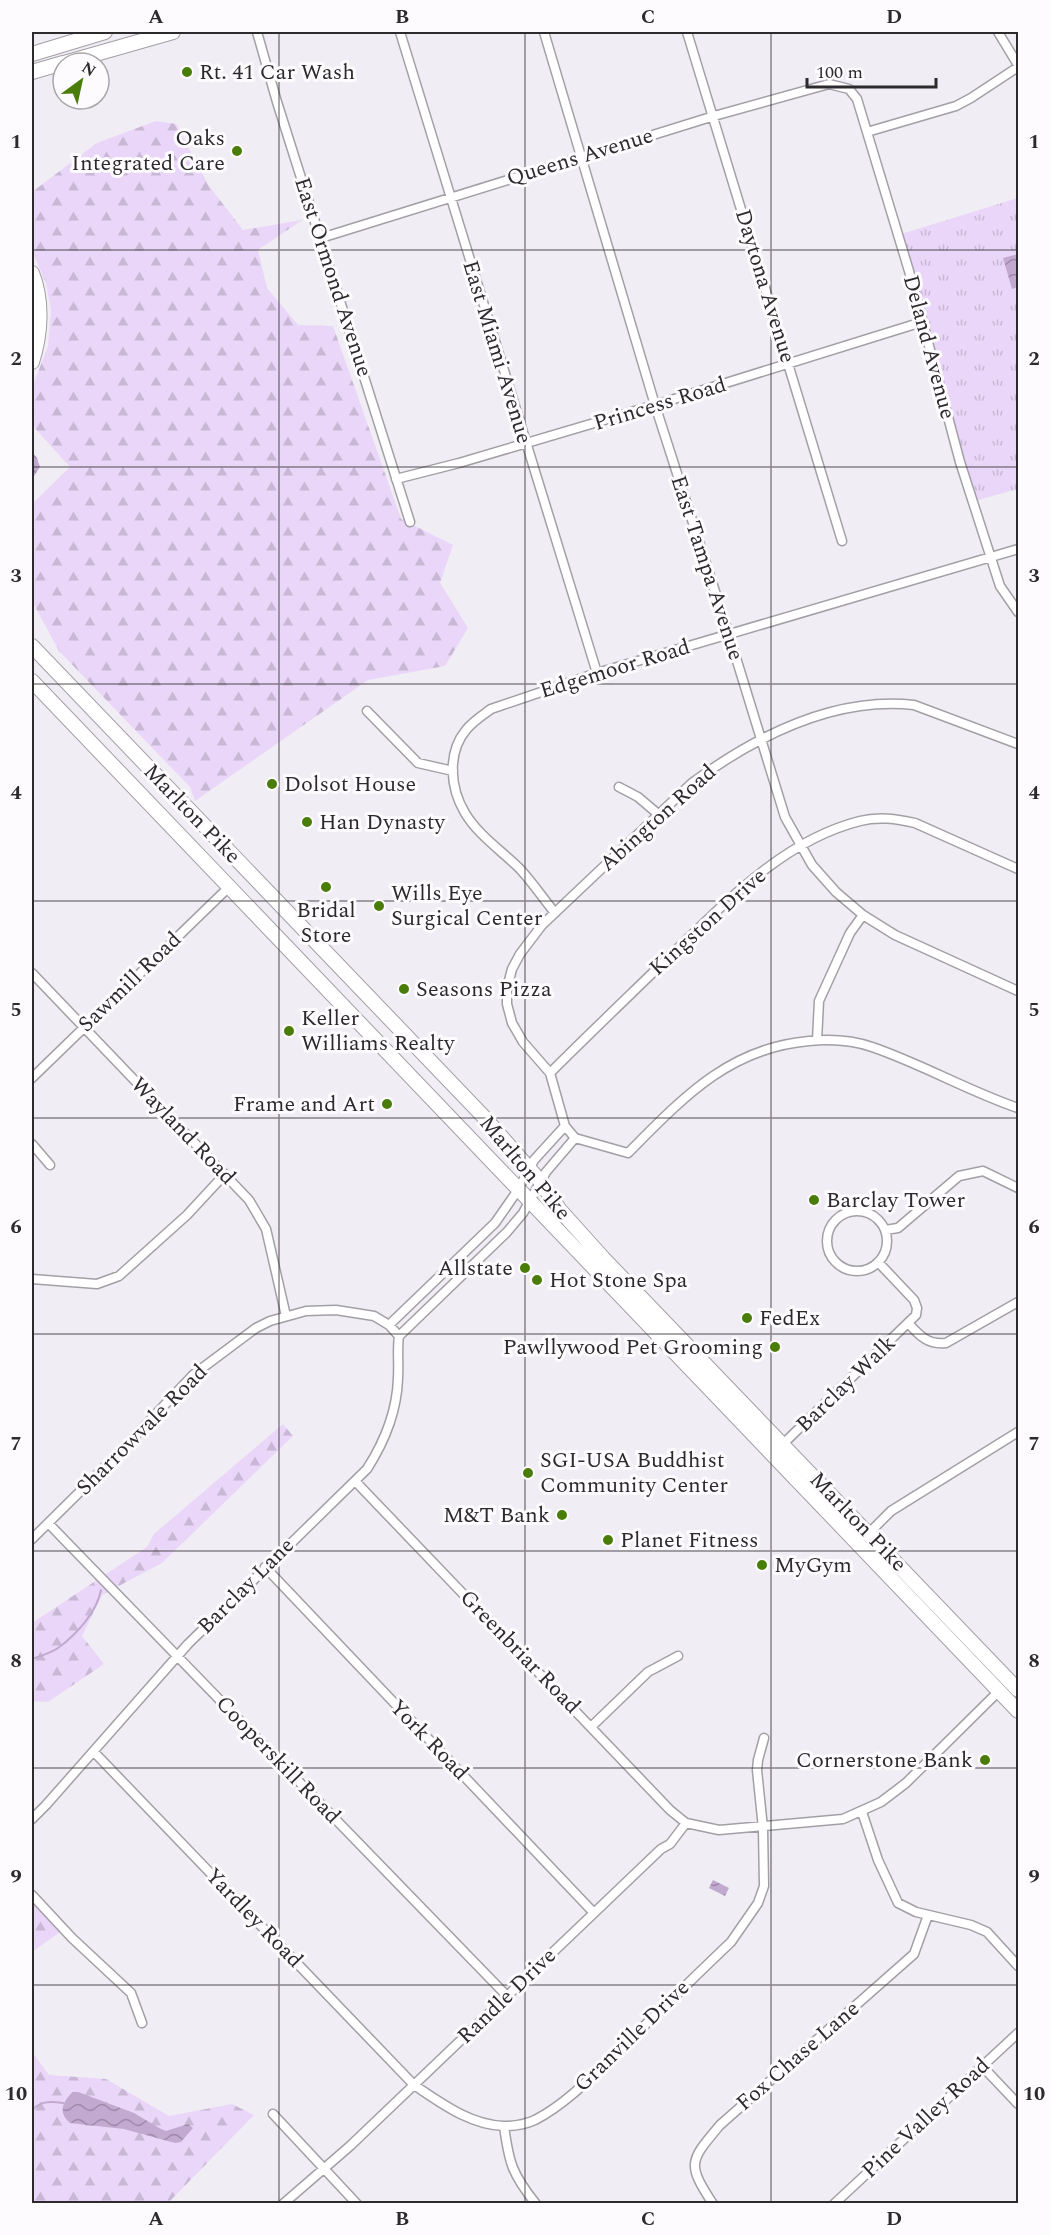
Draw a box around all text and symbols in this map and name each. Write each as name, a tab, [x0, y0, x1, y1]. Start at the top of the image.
text: A	[148, 2, 164, 32]
text: B	[395, 2, 409, 32]
text: C	[641, 2, 655, 32]
text: D	[886, 2, 902, 32]
north arrow	[51, 51, 111, 111]
scale bar	[807, 51, 936, 89]
text: N	[77, 56, 101, 83]
place label: Rt. 41 Car Wash	[199, 56, 355, 89]
text: 100 m	[816, 59, 863, 86]
marker: Rt. 41 Car Wash	[180, 65, 194, 79]
street label: Queens Avenue	[503, 119, 657, 195]
place label: Oaks Integrated Care	[71, 122, 225, 180]
text: 1	[10, 127, 22, 157]
text: 1	[1028, 127, 1040, 157]
marker: Oaks Integrated Care	[230, 144, 244, 158]
street label: East Ormond Avenue	[285, 173, 381, 381]
street label: Daytona Avenue	[726, 205, 804, 367]
street label: East Miami Avenue	[453, 256, 541, 448]
street label: Deland Avenue	[894, 271, 964, 423]
text: 2	[10, 344, 22, 374]
text: 2	[1028, 344, 1040, 374]
street label: Princess Road	[590, 368, 730, 440]
street label: East Tampa Avenue	[662, 471, 752, 665]
text: 3	[10, 561, 22, 591]
text: 3	[1028, 561, 1040, 591]
street label: Edgemoor Road	[536, 630, 694, 708]
street label: Marlton Pike	[136, 756, 248, 872]
street label: Abington Road	[592, 756, 724, 880]
place label: Dolsot House	[284, 768, 416, 801]
marker: Dolsot House	[265, 777, 279, 791]
text: 4	[10, 778, 22, 808]
text: 4	[1028, 778, 1040, 808]
place label: Han Dynasty	[319, 806, 446, 839]
marker: Han Dynasty	[300, 815, 314, 829]
street label: Kingston Drive	[642, 860, 774, 984]
place label: Wills Eye Surgical Center	[391, 877, 543, 935]
marker: Bridal Store	[319, 880, 333, 894]
place label: Bridal Store	[296, 894, 356, 952]
marker: Wills Eye Surgical Center	[372, 899, 386, 913]
street label: Sawmill Road	[71, 924, 189, 1040]
place label: Seasons Pizza	[416, 973, 552, 1006]
marker: Seasons Pizza	[397, 982, 411, 996]
text: 5	[10, 995, 22, 1025]
text: 5	[1028, 995, 1040, 1025]
place label: Keller Williams Realty	[301, 1002, 456, 1060]
marker: Keller Williams Realty	[282, 1024, 296, 1038]
street label: Wayland Road	[123, 1069, 243, 1193]
place label: Frame and Art	[233, 1088, 375, 1121]
marker: Frame and Art	[380, 1097, 394, 1111]
street label: Marlton Pike	[471, 1108, 579, 1228]
place label: Barclay Tower	[826, 1184, 966, 1217]
marker: Barclay Tower	[807, 1193, 821, 1207]
text: 6	[10, 1212, 22, 1242]
text: 6	[1028, 1212, 1040, 1242]
place label: Allstate	[438, 1252, 513, 1285]
marker: Allstate	[518, 1261, 532, 1275]
place label: Hot Stone Spa	[549, 1264, 688, 1297]
marker: Hot Stone Spa	[530, 1273, 544, 1287]
place label: FedEx	[759, 1302, 820, 1335]
marker: FedEx	[740, 1311, 754, 1325]
street label: Barclay Walk	[788, 1328, 904, 1440]
place label: Pawllywood Pet Grooming	[503, 1331, 763, 1364]
marker: Pawllywood Pet Grooming	[768, 1340, 782, 1354]
street label: Sharrowvale Road	[69, 1357, 215, 1503]
text: 7	[10, 1429, 22, 1459]
text: 7	[1028, 1429, 1040, 1459]
place label: SGI-USA Buddhist Community Center	[540, 1444, 728, 1502]
street label: Marlton Pike	[802, 1464, 914, 1580]
marker: SGI-USA Buddhist Community Center	[521, 1466, 535, 1480]
place label: M&T Bank	[443, 1499, 550, 1532]
marker: M&T Bank	[555, 1508, 569, 1522]
place label: Planet Fitness	[620, 1524, 758, 1557]
street label: Barclay Lane	[190, 1530, 302, 1642]
marker: Planet Fitness	[601, 1533, 615, 1547]
place label: MyGym	[774, 1549, 852, 1582]
marker: MyGym	[755, 1558, 769, 1572]
street label: Greenbriar Road	[452, 1582, 588, 1722]
text: 8	[10, 1646, 22, 1676]
text: 8	[1028, 1646, 1040, 1676]
street label: Cooperskill Road	[208, 1688, 348, 1832]
street label: York Road	[382, 1692, 476, 1788]
place label: Cornerstone Bank	[796, 1744, 973, 1777]
marker: Cornerstone Bank	[978, 1753, 992, 1767]
street label: Yardley Road	[197, 1860, 311, 1976]
text: 9	[10, 1862, 22, 1892]
text: 9	[1028, 1862, 1040, 1892]
street label: Randle Drive	[450, 1940, 564, 2052]
street label: Granville Drive	[567, 1972, 697, 2100]
street label: Fox Chase Lane	[729, 1993, 867, 2119]
street label: Pine Valley Road	[854, 2050, 998, 2186]
text: 10	[5, 2079, 27, 2109]
text: 10	[1023, 2079, 1045, 2109]
text: A	[148, 2204, 164, 2234]
text: B	[395, 2204, 409, 2234]
text: C	[641, 2204, 655, 2234]
text: D	[886, 2204, 902, 2234]

